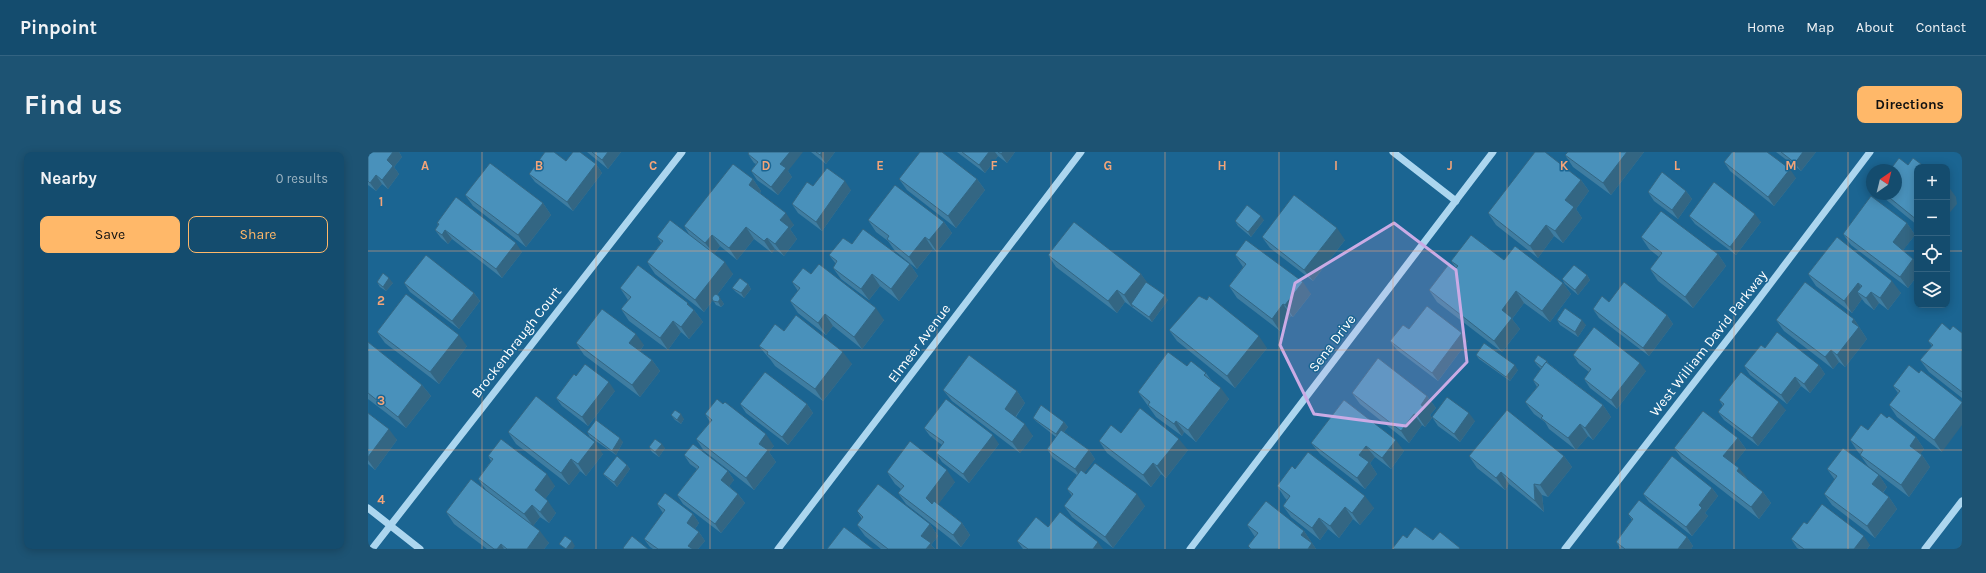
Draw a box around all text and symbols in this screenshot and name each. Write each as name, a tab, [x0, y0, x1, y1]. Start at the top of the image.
text: Pinpoint	[20, 17, 97, 39]
text: Home	[1747, 19, 1784, 36]
text: Map	[1806, 19, 1834, 36]
text: About	[1856, 19, 1894, 36]
text: Contact	[1916, 19, 1966, 36]
button: Directions	[1857, 86, 1962, 123]
text: Find us	[24, 88, 123, 121]
text: A	[421, 158, 429, 173]
text: B	[535, 158, 543, 173]
text: C	[649, 158, 657, 173]
text: D	[762, 158, 771, 173]
text: E	[876, 158, 884, 173]
text: F	[990, 158, 998, 173]
text: G	[1104, 158, 1112, 173]
text: H	[1217, 158, 1227, 173]
text: I	[1334, 158, 1338, 173]
text: J	[1447, 158, 1453, 173]
text: K	[1560, 158, 1569, 173]
text: L	[1674, 158, 1681, 173]
text: M	[1785, 158, 1797, 173]
north arrow	[1866, 164, 1902, 200]
map controls	[1914, 164, 1950, 308]
button: +	[1914, 164, 1950, 200]
text: Nearby	[40, 168, 97, 188]
text: 0 results	[276, 171, 328, 186]
text: 1	[379, 194, 383, 209]
button: −	[1914, 200, 1950, 236]
button: Save	[40, 216, 180, 253]
button: Share	[188, 216, 328, 253]
button: locate	[1914, 236, 1950, 272]
street label: West William David Parkway	[1646, 267, 1771, 420]
button: layers	[1914, 272, 1950, 308]
street label: Brockenbraugh Court	[468, 283, 565, 401]
text: 2	[377, 293, 385, 308]
street label: Elmeer Avenue	[884, 301, 954, 386]
street label: Sena Drive	[1305, 311, 1360, 376]
text: 3	[377, 393, 385, 408]
text: 4	[377, 492, 385, 507]

